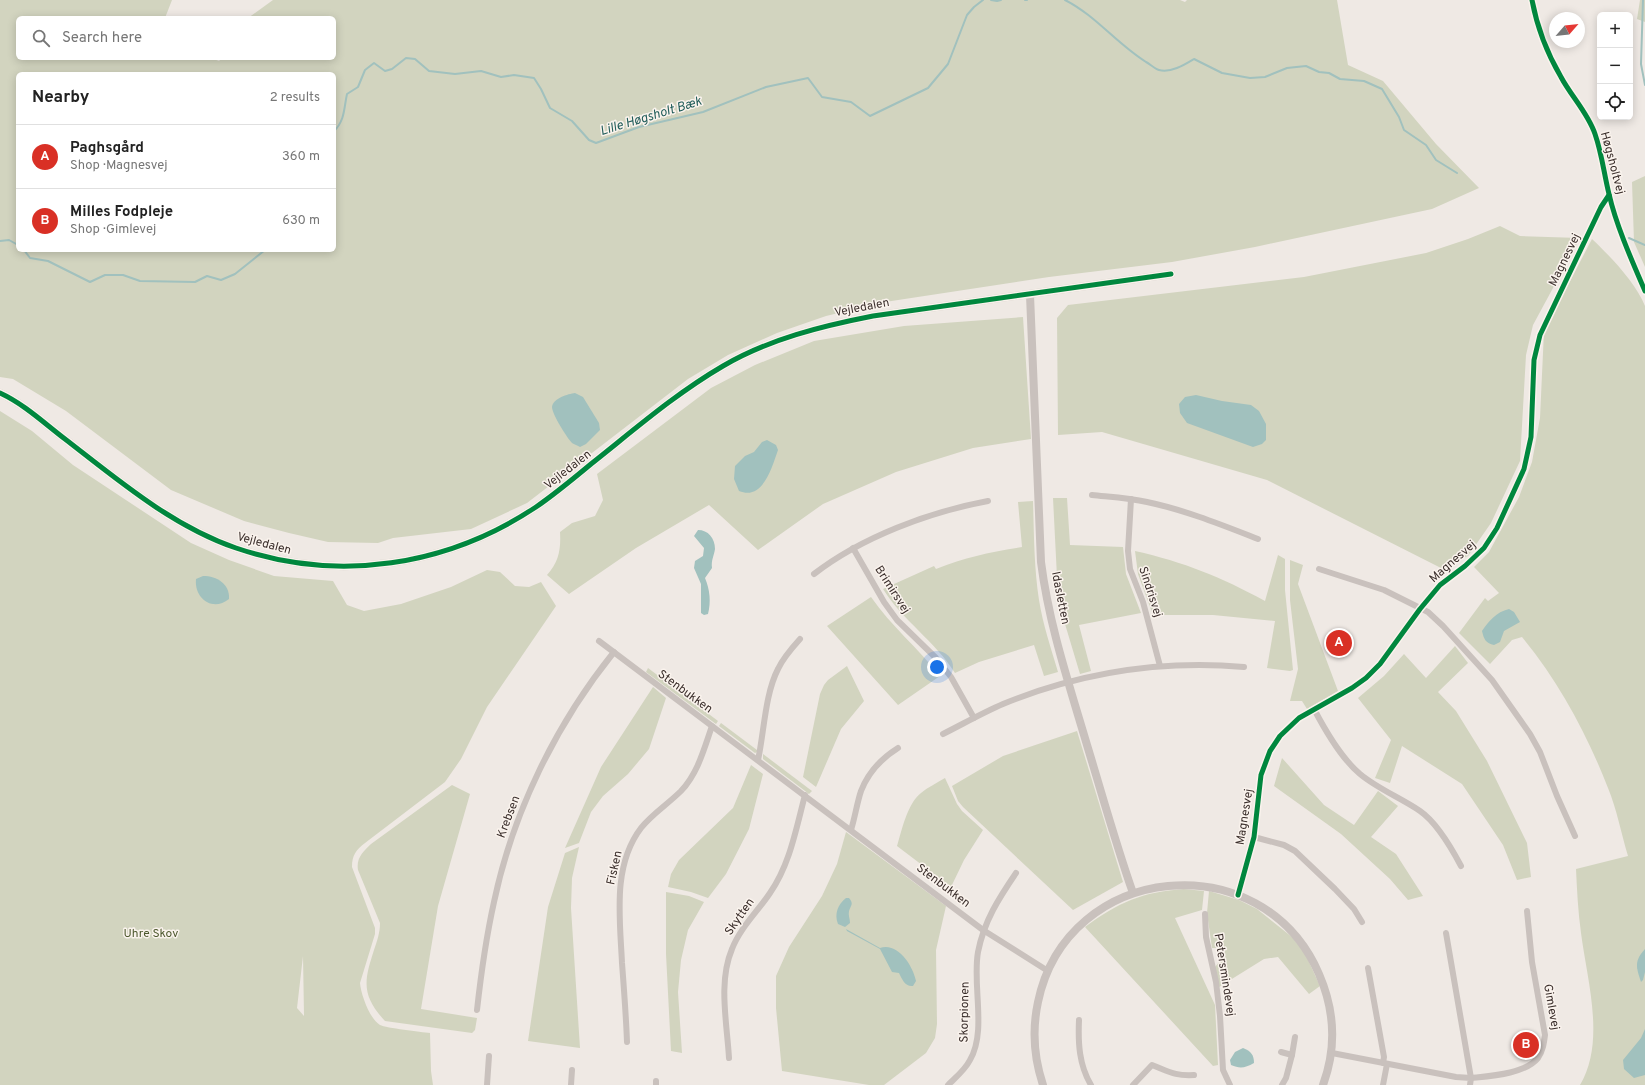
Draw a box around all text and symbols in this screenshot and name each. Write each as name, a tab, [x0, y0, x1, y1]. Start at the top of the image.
north arrow	[1549, 12, 1585, 48]
map controls	[1597, 12, 1633, 120]
button: +	[1597, 12, 1633, 48]
search box	[16, 16, 336, 60]
icon: search	[30, 27, 52, 49]
text: Search here	[62, 29, 142, 48]
button: −	[1597, 48, 1633, 84]
button: locate	[1597, 84, 1633, 120]
text: Nearby	[32, 87, 89, 109]
text: 2 results	[270, 90, 320, 106]
water label: Lille Høgsholt Bæk	[598, 94, 704, 140]
street label: Høgsholtvej	[1596, 130, 1628, 196]
text: Paghsgård	[70, 139, 144, 158]
text: A	[40, 149, 50, 165]
text: 360 m	[282, 149, 320, 165]
text: Shop · Magnesvej	[70, 158, 168, 174]
text: Milles Fodpleje	[70, 203, 173, 222]
text: B	[41, 213, 49, 229]
text: 630 m	[282, 213, 320, 229]
text: Shop · Gimlevej	[70, 222, 156, 238]
street label: Magnesvej	[1545, 231, 1585, 289]
street label: Vejledalen	[833, 295, 891, 321]
street label: Vejledalen	[541, 447, 595, 493]
street label: Vejledalen	[235, 529, 293, 559]
street label: Magnesvej	[1426, 537, 1480, 587]
street label: Brimirsvej	[871, 563, 913, 617]
street label: Sindrisvej	[1134, 565, 1166, 619]
street label: Idasletten	[1047, 570, 1073, 626]
pin: A	[1326, 628, 1352, 658]
your location	[927, 657, 947, 677]
street label: Stenbukken	[654, 667, 716, 717]
street label: Magnesvej	[1233, 788, 1257, 846]
street label: Krebsen	[494, 793, 524, 841]
street label: Fisken	[603, 849, 627, 887]
street label: Stenbukken	[913, 860, 973, 912]
street label: Skytten	[721, 895, 759, 939]
park label: Uhre Skov	[124, 926, 178, 942]
street label: Petersmindevej	[1210, 932, 1238, 1018]
street label: Skorpionen	[956, 981, 974, 1043]
street label: Gimlevej	[1539, 983, 1563, 1031]
pin: B	[1513, 1030, 1539, 1060]

